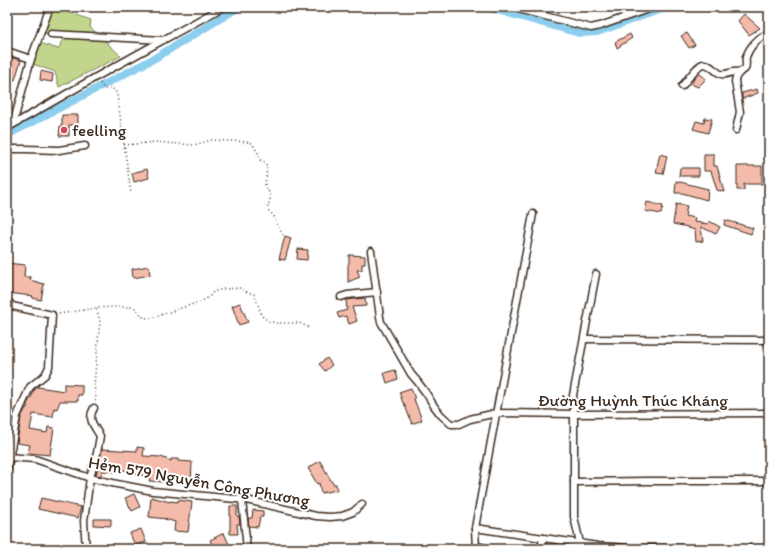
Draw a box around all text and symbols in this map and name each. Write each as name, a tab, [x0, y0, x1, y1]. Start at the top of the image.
place label: feelling	[72, 120, 127, 140]
marker: feelling	[59, 125, 69, 135]
street label: Đường Huỳnh Thúc Kháng	[538, 390, 728, 410]
street label: Hẻm 579 Nguyễn Công Phương	[87, 452, 312, 510]

